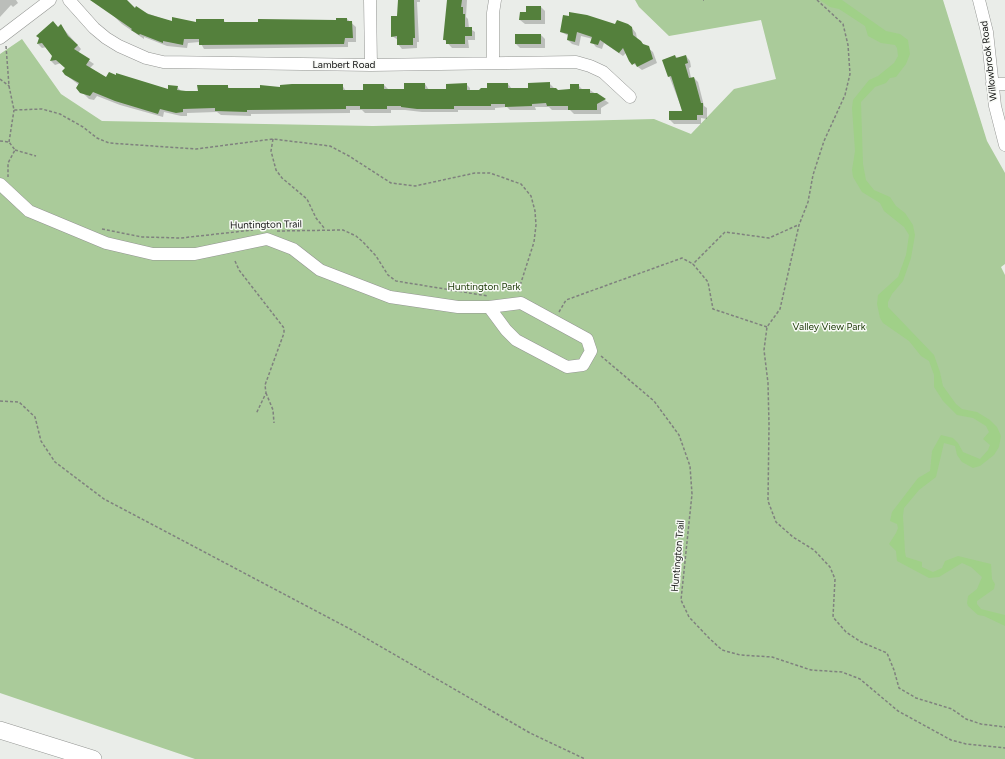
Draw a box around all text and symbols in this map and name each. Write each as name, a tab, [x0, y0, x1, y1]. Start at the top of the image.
street label: Willowbrook Road	[978, 20, 1000, 102]
street label: Lambert Road	[313, 59, 375, 71]
street label: Huntington Trail	[230, 218, 302, 232]
park label: Huntington Park	[448, 281, 520, 293]
park label: Valley View Park	[793, 321, 865, 333]
street label: Huntington Trail	[669, 520, 687, 592]

